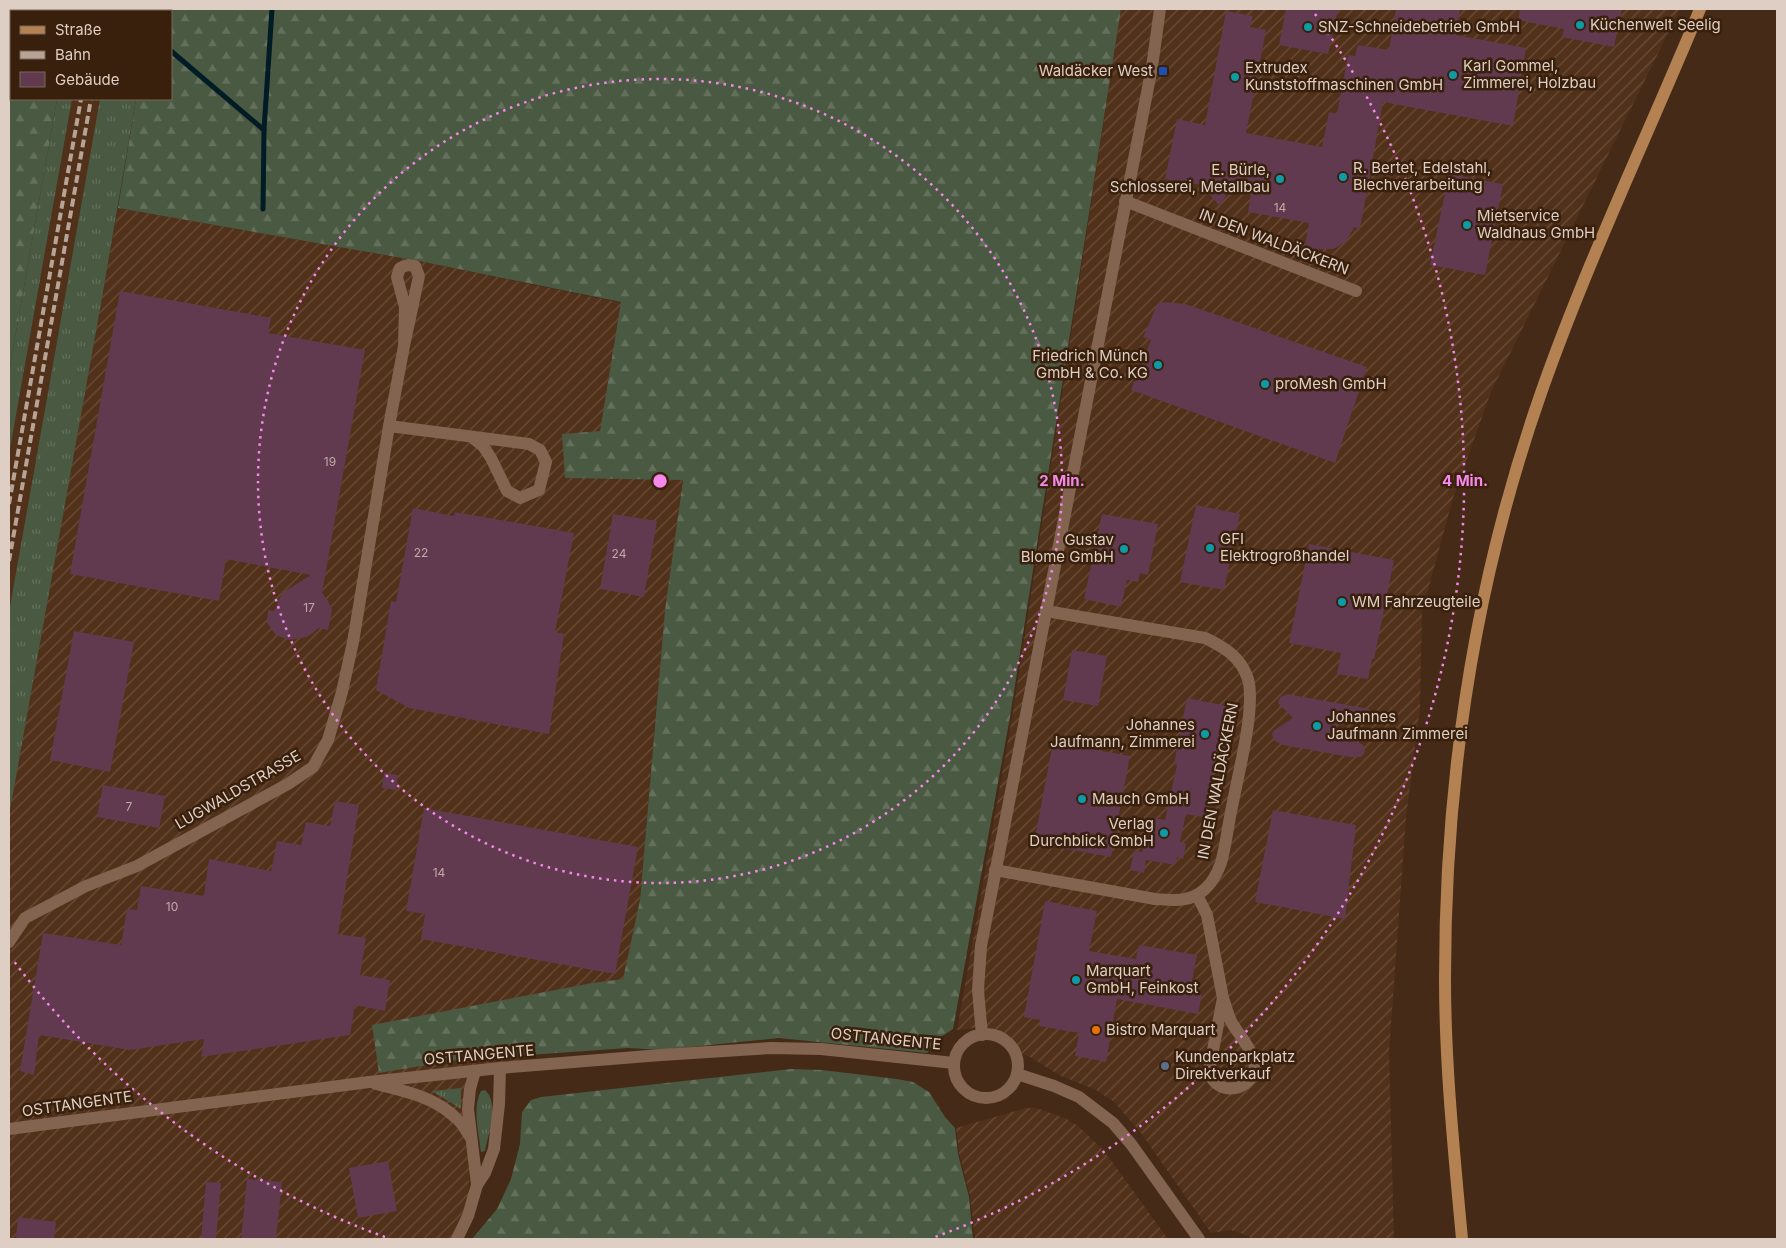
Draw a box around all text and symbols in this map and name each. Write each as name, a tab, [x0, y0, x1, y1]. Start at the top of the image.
legend	[10, 10, 172, 100]
place label: Küchenwelt Seelig	[1590, 15, 1721, 34]
place label: SNZ-Schneidebetrieb GmbH	[1318, 17, 1520, 36]
marker: Küchenwelt Seelig	[1574, 19, 1586, 31]
text: Straße	[55, 20, 102, 39]
marker: SNZ-Schneidebetrieb GmbH	[1302, 21, 1314, 33]
text: Bahn	[55, 45, 91, 64]
place label: Karl Gommel, Zimmerei, Holzbau	[1463, 56, 1596, 92]
place label: Extrudex Kunststoffmaschinen GmbH	[1245, 58, 1443, 94]
place label: Waldäcker West	[1039, 61, 1153, 80]
marker: Waldäcker West	[1157, 65, 1169, 77]
marker: Karl Gommel, Zimmerei, Holzbau	[1447, 69, 1459, 81]
text: Gebäude	[55, 70, 120, 89]
marker: Extrudex Kunststoffmaschinen GmbH	[1229, 71, 1241, 83]
place label: R. Bertet, Edelstahl, Blechverarbeitung	[1353, 158, 1491, 194]
place label: E. Bürle, Schlosserei, Metallbau	[1110, 160, 1270, 196]
marker: R. Bertet, Edelstahl, Blechverarbeitung	[1337, 171, 1349, 183]
marker: E. Bürle, Schlosserei, Metallbau	[1274, 173, 1286, 185]
house number: 14	[1274, 200, 1287, 215]
street label: IN DEN WALDÄCKERN	[1197, 204, 1352, 279]
place label: Mietservice Waldhaus GmbH	[1477, 206, 1595, 242]
marker: Mietservice Waldhaus GmbH	[1461, 219, 1473, 231]
place label: Friedrich Münch GmbH & Co. KG	[1032, 346, 1148, 382]
marker: Friedrich Münch GmbH & Co. KG	[1152, 359, 1164, 371]
place label: proMesh GmbH	[1275, 374, 1387, 393]
marker: proMesh GmbH	[1259, 378, 1271, 390]
house number: 19	[324, 454, 336, 469]
text: 2 Min.	[1039, 471, 1085, 490]
text: 4 Min.	[1442, 471, 1488, 490]
centre of rings	[651, 472, 669, 490]
place label: GFI Elektrogroßhandel	[1220, 529, 1349, 565]
place label: Gustav Blome GmbH	[1021, 530, 1115, 566]
marker: GFI Elektrogroßhandel	[1204, 542, 1216, 554]
marker: Gustav Blome GmbH	[1118, 543, 1130, 555]
house number: 22	[414, 545, 428, 560]
house number: 24	[612, 546, 627, 561]
place label: WM Fahrzeugteile	[1352, 592, 1480, 611]
marker: WM Fahrzeugteile	[1336, 596, 1348, 608]
house number: 17	[303, 600, 315, 615]
street label: IN DEN WALDÄCKERN	[1193, 701, 1242, 861]
place label: Johannes Jaufmann Zimmerei	[1327, 707, 1468, 743]
place label: Johannes Jaufmann, Zimmerei	[1050, 715, 1195, 751]
marker: Johannes Jaufmann Zimmerei	[1311, 720, 1323, 732]
marker: Johannes Jaufmann, Zimmerei	[1199, 728, 1211, 740]
street label: LUGWALDSTRASSE	[172, 746, 304, 833]
place label: Mauch GmbH	[1092, 789, 1189, 808]
marker: Mauch GmbH	[1076, 793, 1088, 805]
house number: 7	[126, 799, 133, 814]
place label: Verlag Durchblick GmbH	[1029, 814, 1154, 850]
marker: Verlag Durchblick GmbH	[1158, 827, 1170, 839]
house number: 14	[433, 865, 446, 880]
house number: 10	[166, 899, 178, 914]
place label: Marquart GmbH, Feinkost	[1086, 961, 1199, 997]
marker: Marquart GmbH, Feinkost	[1070, 974, 1082, 986]
place label: Bistro Marquart	[1106, 1020, 1216, 1039]
street label: OSTTANGENTE	[830, 1023, 942, 1054]
marker: Bistro Marquart	[1090, 1024, 1102, 1036]
street label: OSTTANGENTE	[423, 1040, 535, 1069]
place label: Kundenparkplatz Direktverkauf	[1175, 1047, 1295, 1083]
marker: Kundenparkplatz Direktverkauf	[1159, 1060, 1171, 1072]
street label: OSTTANGENTE	[21, 1086, 133, 1121]

